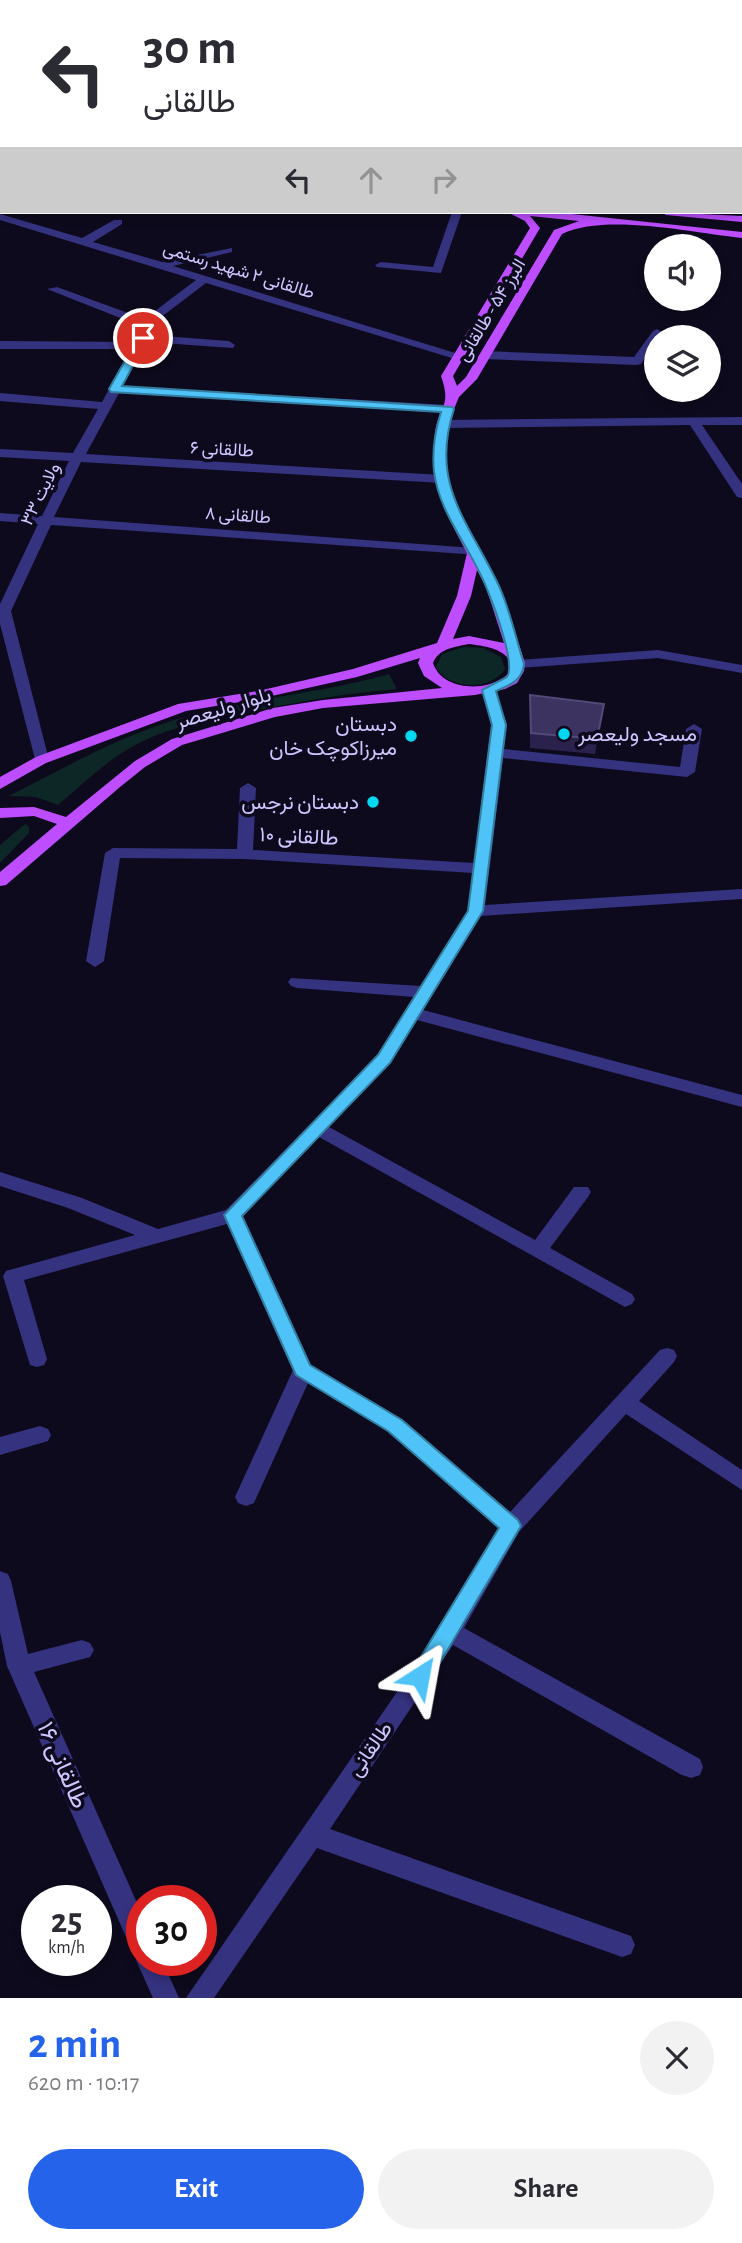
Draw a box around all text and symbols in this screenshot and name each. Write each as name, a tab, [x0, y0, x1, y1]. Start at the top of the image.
text: 30 m	[143, 24, 237, 73]
icon: left	[28, 28, 119, 119]
text: طالقانی	[143, 86, 236, 118]
icon: left	[279, 161, 317, 199]
icon: ahead	[352, 161, 390, 199]
icon: right	[425, 161, 463, 199]
map controls	[644, 234, 721, 402]
button: sound	[644, 234, 721, 311]
street label: طالقانی ۲ شهید رستمی	[161, 239, 317, 304]
street label: البرز ۵۴ - طالقانی	[454, 256, 530, 365]
pin	[113, 308, 173, 368]
icon: arrive	[124, 319, 162, 357]
button: layers	[644, 325, 721, 402]
street label: طالقانی ۶	[190, 439, 254, 462]
street label: ولایت ٣۳	[18, 460, 65, 529]
street label: طالقانی ۸	[204, 505, 271, 528]
street label: بلوار ولیعصر	[172, 684, 274, 735]
place label: دبستان میرزاکوچک خان	[269, 714, 397, 762]
place label: مسجد ولیعصر	[577, 724, 697, 747]
marker: مسجد ولیعصر	[556, 726, 572, 742]
marker: دبستان میرزاکوچک خان	[403, 728, 419, 744]
place label: دبستان نرجس	[241, 792, 359, 815]
marker: دبستان نرجس	[365, 794, 381, 810]
street label: طالقانی ۱۰	[259, 824, 339, 850]
position arrow	[383, 1639, 457, 1713]
street label: طالقانی ۱۶	[31, 1718, 92, 1813]
street label: طالقانی	[344, 1718, 397, 1781]
speed limit sign: 30	[126, 1885, 217, 1976]
text: 25	[51, 1904, 82, 1939]
text: km/h	[48, 1939, 85, 1957]
button: close	[640, 2021, 714, 2095]
text: 2 min	[28, 2023, 121, 2065]
text: 620 m · 10:17	[28, 2072, 139, 2095]
button: Exit	[28, 2149, 364, 2229]
button: Share	[378, 2149, 714, 2229]

